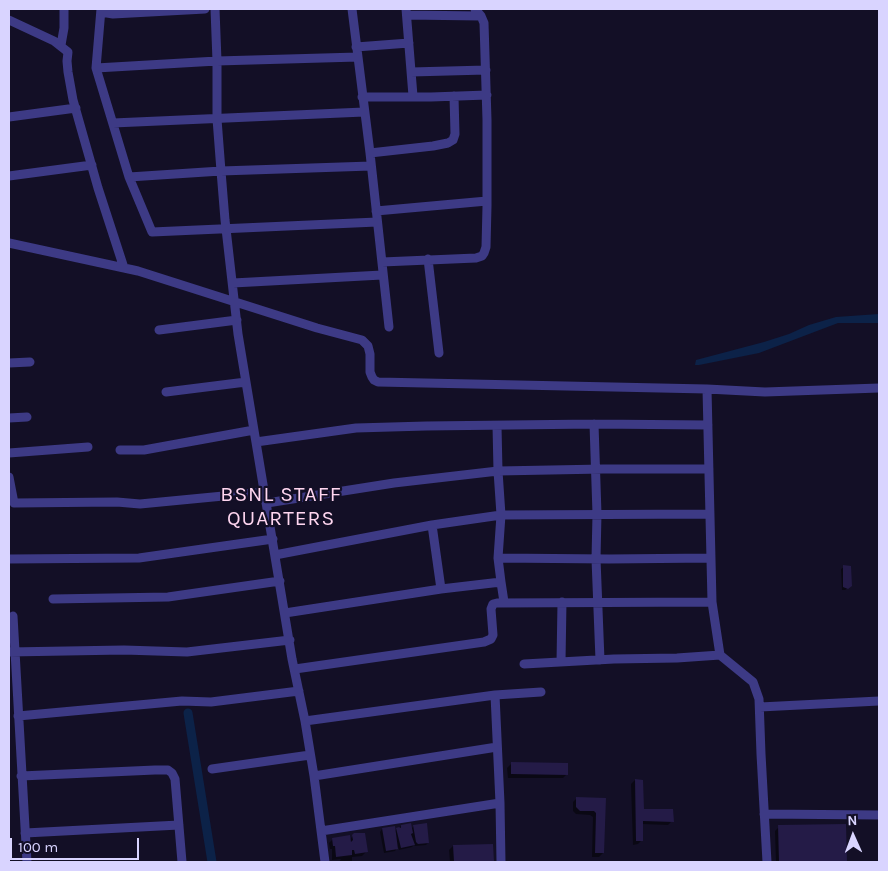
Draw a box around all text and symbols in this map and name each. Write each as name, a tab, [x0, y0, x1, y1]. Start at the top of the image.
district label: BSNL STAFF QUARTERS	[219, 482, 343, 532]
north arrow	[828, 811, 878, 861]
text: N	[847, 812, 858, 829]
scale bar	[12, 828, 141, 860]
text: 100 m	[18, 838, 58, 856]

